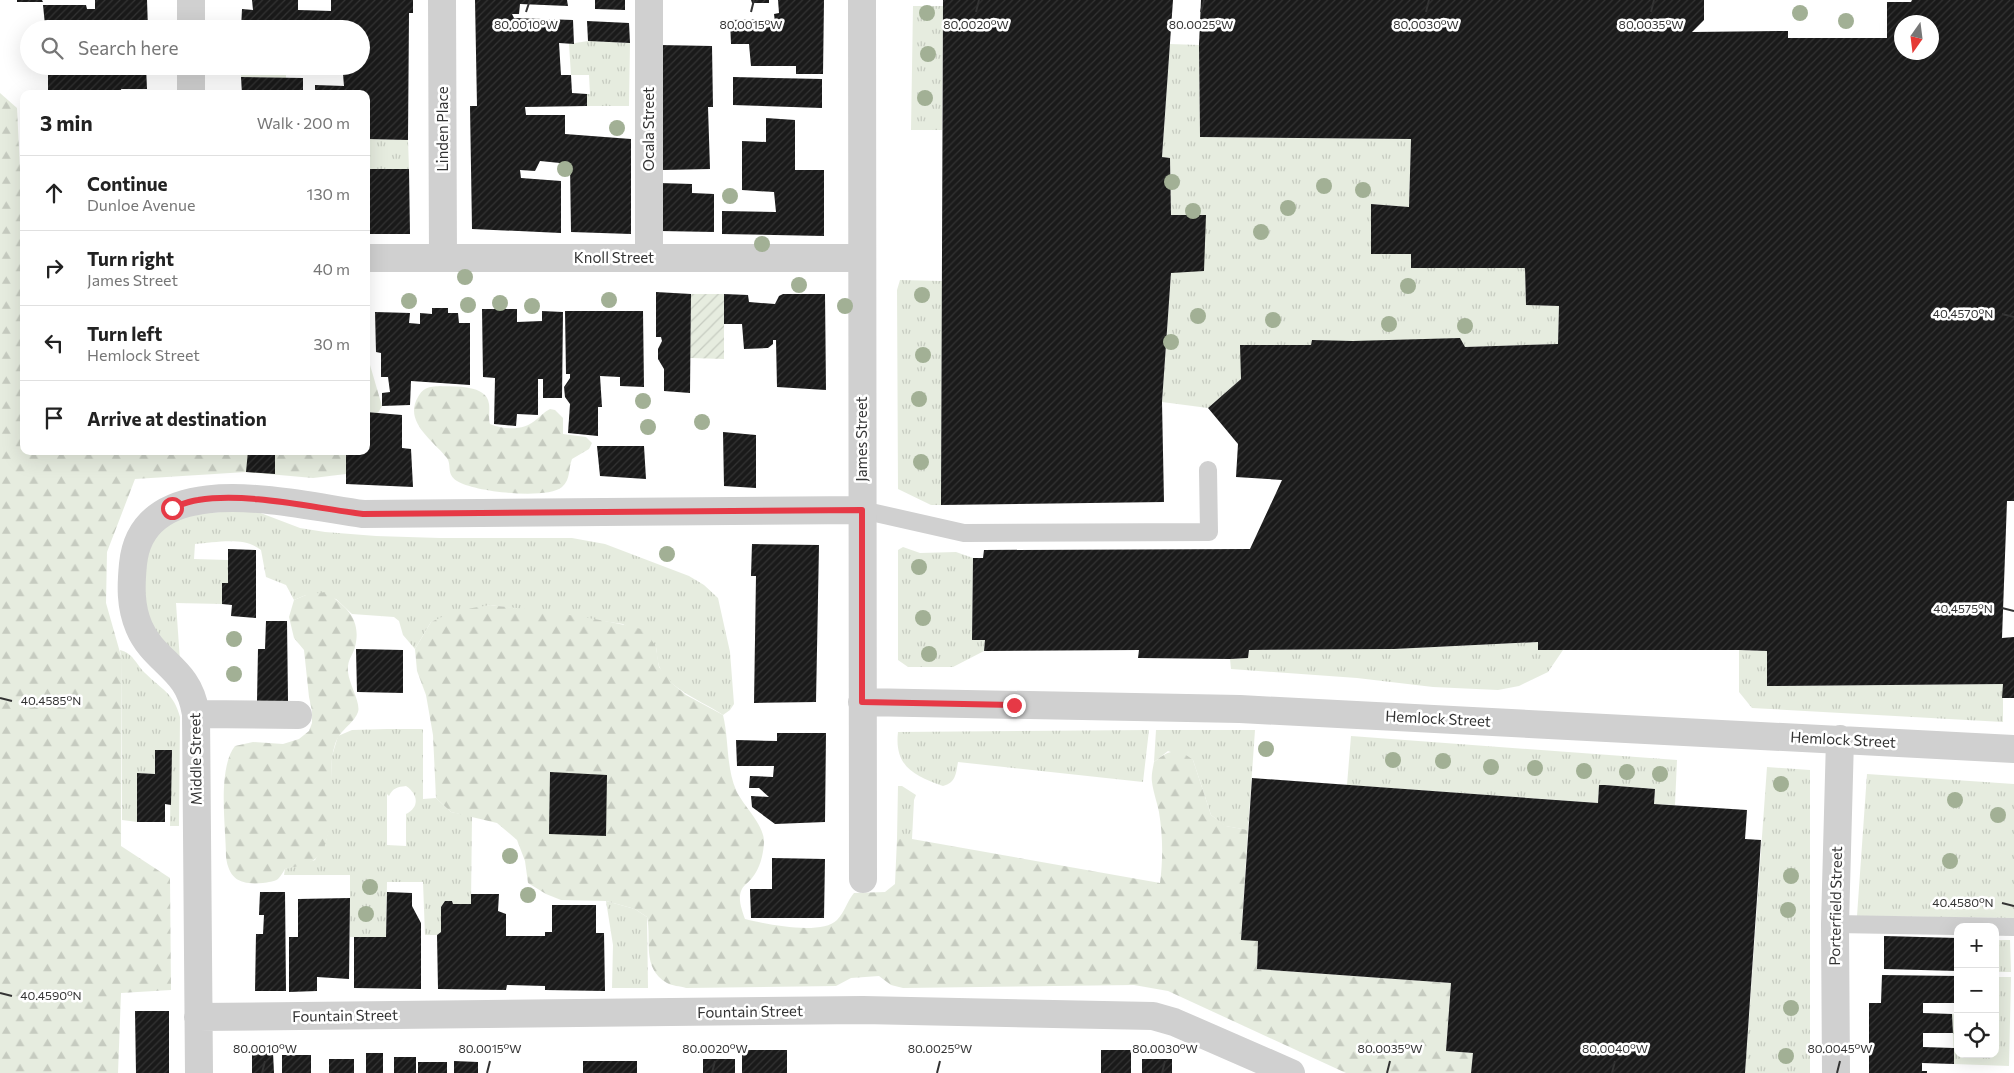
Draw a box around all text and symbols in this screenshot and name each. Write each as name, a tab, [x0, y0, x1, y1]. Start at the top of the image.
north arrow	[1894, 15, 1939, 60]
text: 80.0010°W	[494, 17, 558, 31]
text: 80.0015°W	[719, 17, 783, 31]
text: 80.0020°W	[943, 17, 1009, 31]
text: 80.0025°W	[1169, 17, 1233, 31]
text: 80.0030°W	[1393, 17, 1459, 31]
text: 80.0035°W	[1619, 17, 1683, 31]
search box	[20, 20, 370, 75]
icon: search	[38, 34, 66, 62]
text: Search here	[78, 36, 178, 59]
street label: Linden Place	[433, 86, 451, 172]
street label: Ocala Street	[639, 87, 657, 171]
text: 3 min	[40, 110, 93, 135]
text: Walk · 200 m	[257, 113, 350, 132]
text: Continue	[87, 172, 167, 195]
icon: ahead	[40, 179, 68, 207]
text: 130 m	[307, 184, 350, 203]
text: Dunloe Avenue	[87, 195, 195, 214]
text: Turn right	[87, 247, 174, 270]
street label: Knoll Street	[574, 248, 654, 266]
icon: right	[40, 254, 68, 282]
text: 40 m	[313, 259, 350, 278]
text: James Street	[87, 270, 178, 289]
text: 40.4570°N	[1933, 306, 1993, 320]
text: Turn left	[87, 322, 162, 345]
icon: left	[40, 329, 68, 357]
text: 30 m	[313, 334, 350, 353]
text: Hemlock Street	[87, 345, 200, 364]
street label: James Street	[852, 396, 870, 482]
icon: arrive	[40, 404, 68, 432]
text: Arrive at destination	[87, 407, 267, 430]
route start	[161, 497, 184, 520]
text: 40.4575°N	[1933, 601, 1993, 615]
text: 40.4585°N	[21, 693, 81, 707]
route end	[1003, 694, 1026, 717]
street label: Hemlock Street	[1385, 706, 1491, 730]
street label: Middle Street	[185, 713, 205, 805]
street label: Hemlock Street	[1790, 727, 1896, 751]
street label: Porterfield Street	[1825, 846, 1845, 966]
text: 40.4580°N	[1932, 895, 1994, 909]
map controls	[1954, 923, 1999, 1058]
button: +	[1954, 923, 1999, 968]
button: −	[1954, 968, 1999, 1013]
text: 40.4590°N	[20, 988, 82, 1002]
street label: Fountain Street	[697, 1001, 803, 1021]
street label: Fountain Street	[292, 1005, 398, 1025]
button: locate	[1954, 1013, 1999, 1058]
text: 80.0010°W	[233, 1041, 297, 1055]
text: 80.0015°W	[458, 1041, 522, 1055]
text: 80.0020°W	[682, 1041, 748, 1055]
text: 80.0025°W	[908, 1041, 972, 1055]
text: 80.0030°W	[1132, 1041, 1198, 1055]
text: 80.0035°W	[1358, 1041, 1422, 1055]
text: 80.0040°W	[1582, 1041, 1648, 1055]
text: 80.0045°W	[1807, 1041, 1873, 1055]

